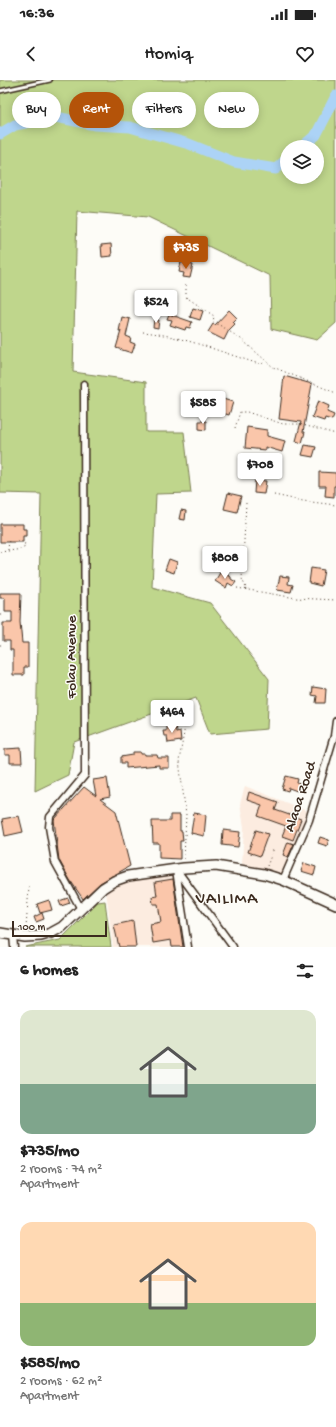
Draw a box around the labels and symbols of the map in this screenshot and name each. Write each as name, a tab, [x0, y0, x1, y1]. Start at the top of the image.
pin: $735	[162, 236, 210, 270]
pin: $524	[132, 290, 180, 324]
pin: $585	[179, 391, 227, 425]
pin: $708	[236, 453, 284, 487]
pin: $808	[201, 546, 249, 580]
street label: Folau Avenue	[63, 615, 81, 699]
pin: $464	[148, 700, 196, 734]
street label: Alaoa Road	[281, 758, 321, 834]
district label: VAILIMA	[195, 890, 258, 910]
scale bar	[12, 919, 107, 938]

